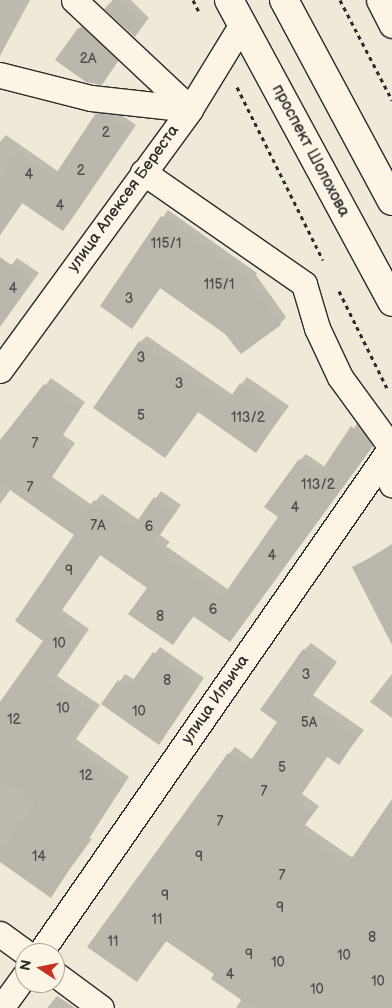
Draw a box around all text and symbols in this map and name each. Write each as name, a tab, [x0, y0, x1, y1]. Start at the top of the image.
house number: 2А	[80, 51, 96, 67]
street label: проспект Шолохова	[267, 82, 353, 220]
street label: улица Алексея Береста	[64, 122, 184, 276]
house number: 2	[102, 125, 110, 141]
house number: 2	[77, 163, 85, 179]
house number: 4	[25, 167, 33, 183]
house number: 4	[56, 198, 64, 214]
house number: 115/1	[151, 236, 181, 252]
house number: 115/1	[204, 277, 234, 293]
house number: 4	[9, 281, 17, 297]
house number: 3	[125, 291, 133, 307]
house number: 3	[137, 350, 145, 366]
house number: 3	[175, 376, 183, 392]
house number: 5	[137, 408, 145, 424]
house number: 113/2	[231, 410, 265, 426]
house number: 7	[32, 436, 38, 452]
house number: 113/2	[301, 477, 335, 493]
house number: 7	[27, 480, 33, 496]
house number: 4	[291, 500, 299, 516]
house number: 7А	[90, 518, 106, 534]
house number: 6	[145, 519, 153, 535]
house number: 4	[268, 548, 276, 564]
house number: 9	[65, 563, 73, 579]
house number: 6	[209, 602, 217, 618]
house number: 8	[156, 609, 164, 625]
house number: 10	[52, 636, 66, 652]
street label: улица Ильича	[178, 652, 254, 748]
house number: 3	[302, 667, 310, 683]
house number: 8	[163, 673, 171, 689]
house number: 10	[56, 701, 70, 717]
house number: 10	[132, 704, 146, 720]
house number: 12	[7, 712, 21, 728]
house number: 5А	[301, 715, 317, 731]
house number: 5	[278, 760, 286, 776]
house number: 12	[79, 768, 93, 784]
house number: 7	[261, 784, 267, 800]
house number: 7	[217, 814, 223, 830]
house number: 14	[32, 849, 46, 865]
house number: 9	[195, 849, 203, 865]
house number: 7	[279, 868, 285, 884]
house number: 9	[161, 888, 169, 904]
house number: 9	[276, 900, 284, 916]
house number: 11	[152, 912, 162, 928]
house number: 8	[368, 930, 376, 946]
house number: 11	[108, 934, 118, 950]
north arrow	[15, 943, 65, 993]
house number: 9	[245, 947, 253, 963]
house number: 10	[337, 948, 351, 964]
house number: 10	[271, 955, 285, 971]
text: N	[16, 958, 35, 972]
house number: 4	[226, 967, 234, 983]
house number: 10	[371, 974, 385, 990]
house number: 10	[310, 982, 324, 998]

